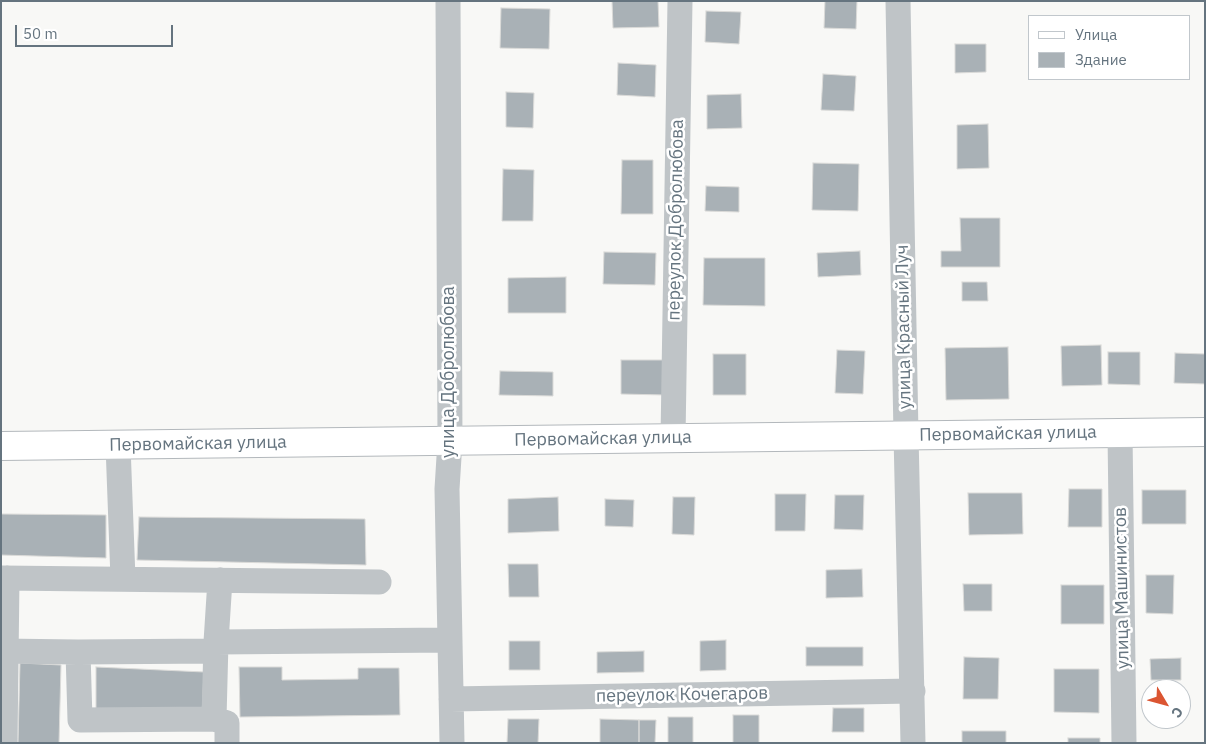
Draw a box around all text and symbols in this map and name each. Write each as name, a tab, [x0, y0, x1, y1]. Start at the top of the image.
scale bar	[18, 15, 175, 47]
legend	[1028, 15, 1191, 80]
text: 50 m	[23, 24, 58, 43]
text: Улица	[1075, 25, 1117, 44]
text: Здание	[1075, 50, 1127, 69]
street label: переулок Добролюбова	[663, 119, 689, 321]
street label: улица Красный Луч	[892, 245, 916, 409]
street label: улица Добролюбова	[438, 286, 460, 458]
street label: Первомайская улица	[919, 422, 1097, 446]
street label: Первомайская улица	[514, 427, 692, 451]
street label: Первомайская улица	[109, 432, 287, 456]
street label: улица Машинистов	[1110, 507, 1134, 669]
north arrow	[1141, 679, 1191, 729]
street label: переулок Кочегаров	[596, 683, 768, 707]
text: С	[1167, 703, 1187, 721]

